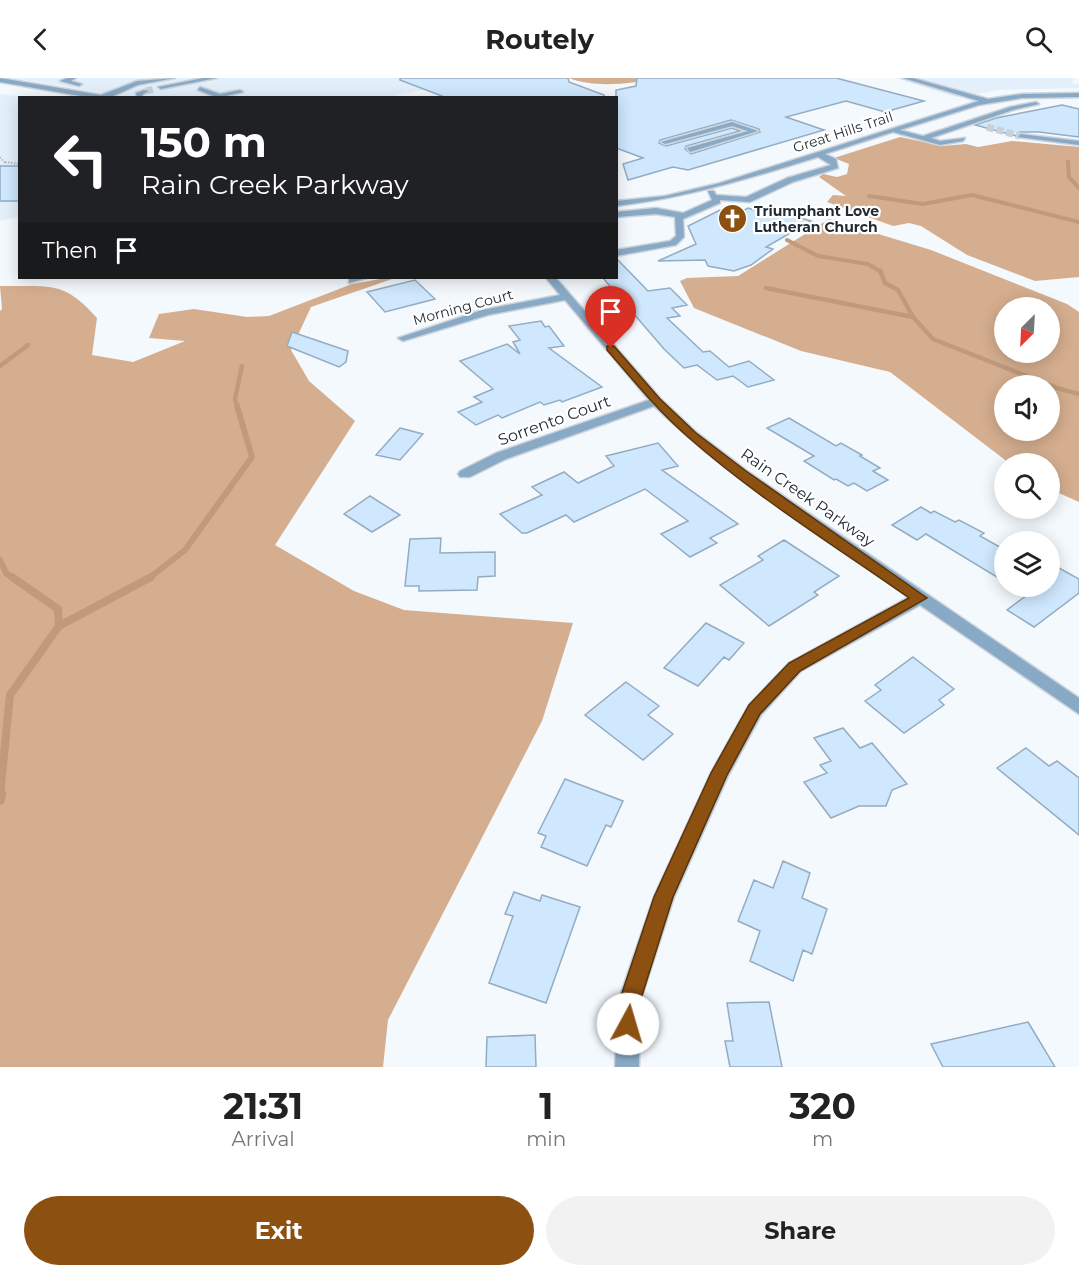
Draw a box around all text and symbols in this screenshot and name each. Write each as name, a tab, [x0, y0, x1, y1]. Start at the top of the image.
icon: back	[24, 23, 57, 56]
text: Routely	[485, 23, 594, 56]
icon: search	[1022, 23, 1055, 56]
street label: Great Hills Trail	[791, 107, 895, 157]
text: 150 m	[141, 116, 267, 168]
icon: left	[42, 120, 120, 198]
text: Rain Creek Parkway	[141, 168, 409, 201]
place label: Triumphant Love Lutheran Church	[754, 202, 879, 236]
church icon: Triumphant Love Lutheran Church	[717, 203, 749, 235]
icon: arrive	[110, 234, 143, 267]
text: Then	[42, 237, 98, 264]
street label: Morning Court	[411, 285, 515, 329]
pin	[585, 286, 636, 348]
icon: arrive	[594, 295, 627, 328]
north arrow	[994, 297, 1060, 363]
map controls	[994, 297, 1060, 597]
button: sound	[994, 375, 1060, 441]
street label: Sorrento Court	[495, 391, 613, 450]
street label: Rain Creek Parkway	[737, 444, 878, 551]
button: search	[994, 453, 1060, 519]
button: layers	[994, 531, 1060, 597]
position arrow	[596, 992, 660, 1056]
text: 21:31	[223, 1084, 303, 1128]
text: 1	[539, 1084, 553, 1128]
text: 320	[789, 1084, 856, 1128]
text: Arrival	[232, 1127, 295, 1151]
text: min	[526, 1127, 566, 1151]
text: m	[812, 1127, 833, 1151]
button: Exit	[24, 1196, 534, 1265]
button: Share	[546, 1196, 1055, 1265]

